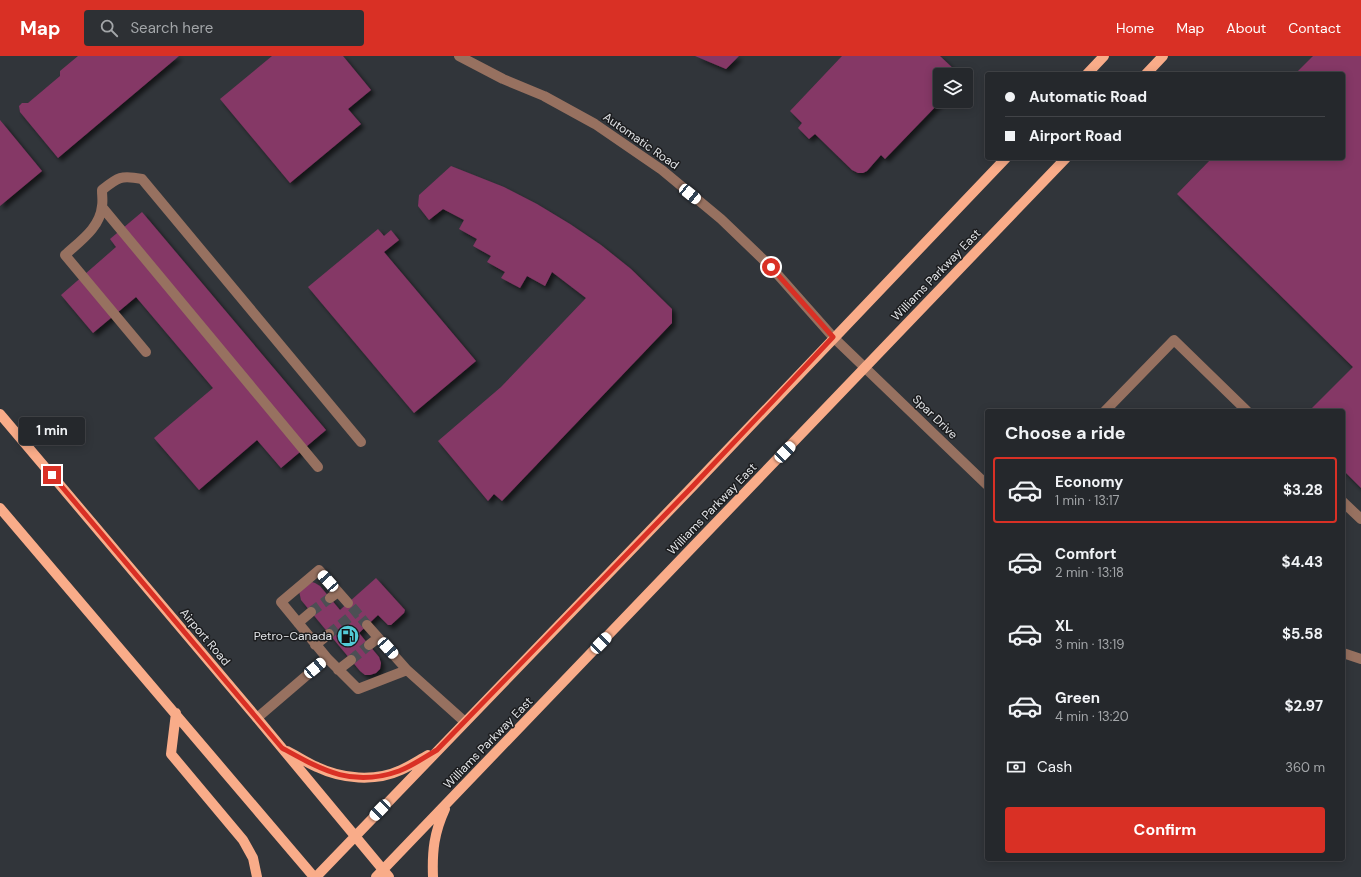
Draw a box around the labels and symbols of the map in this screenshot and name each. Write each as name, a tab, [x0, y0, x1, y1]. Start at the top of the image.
street label: Automatic Road	[600, 109, 682, 173]
car	[677, 182, 703, 206]
street label: Williams Parkway East	[888, 225, 984, 324]
route start	[762, 258, 780, 276]
street label: Spar Drive	[909, 391, 961, 443]
callout: 1 min	[19, 417, 85, 445]
car	[772, 439, 798, 465]
street label: Williams Parkway East	[664, 459, 760, 558]
route end	[43, 466, 61, 484]
car	[316, 568, 340, 594]
street label: Airport Road	[176, 605, 234, 669]
fuel station icon: Petro-Canada	[335, 623, 361, 649]
place label: Petro-Canada	[254, 628, 332, 644]
car	[588, 630, 614, 656]
car	[376, 635, 400, 661]
car	[302, 656, 328, 680]
street label: Williams Parkway East	[440, 693, 536, 792]
car	[367, 797, 393, 823]

